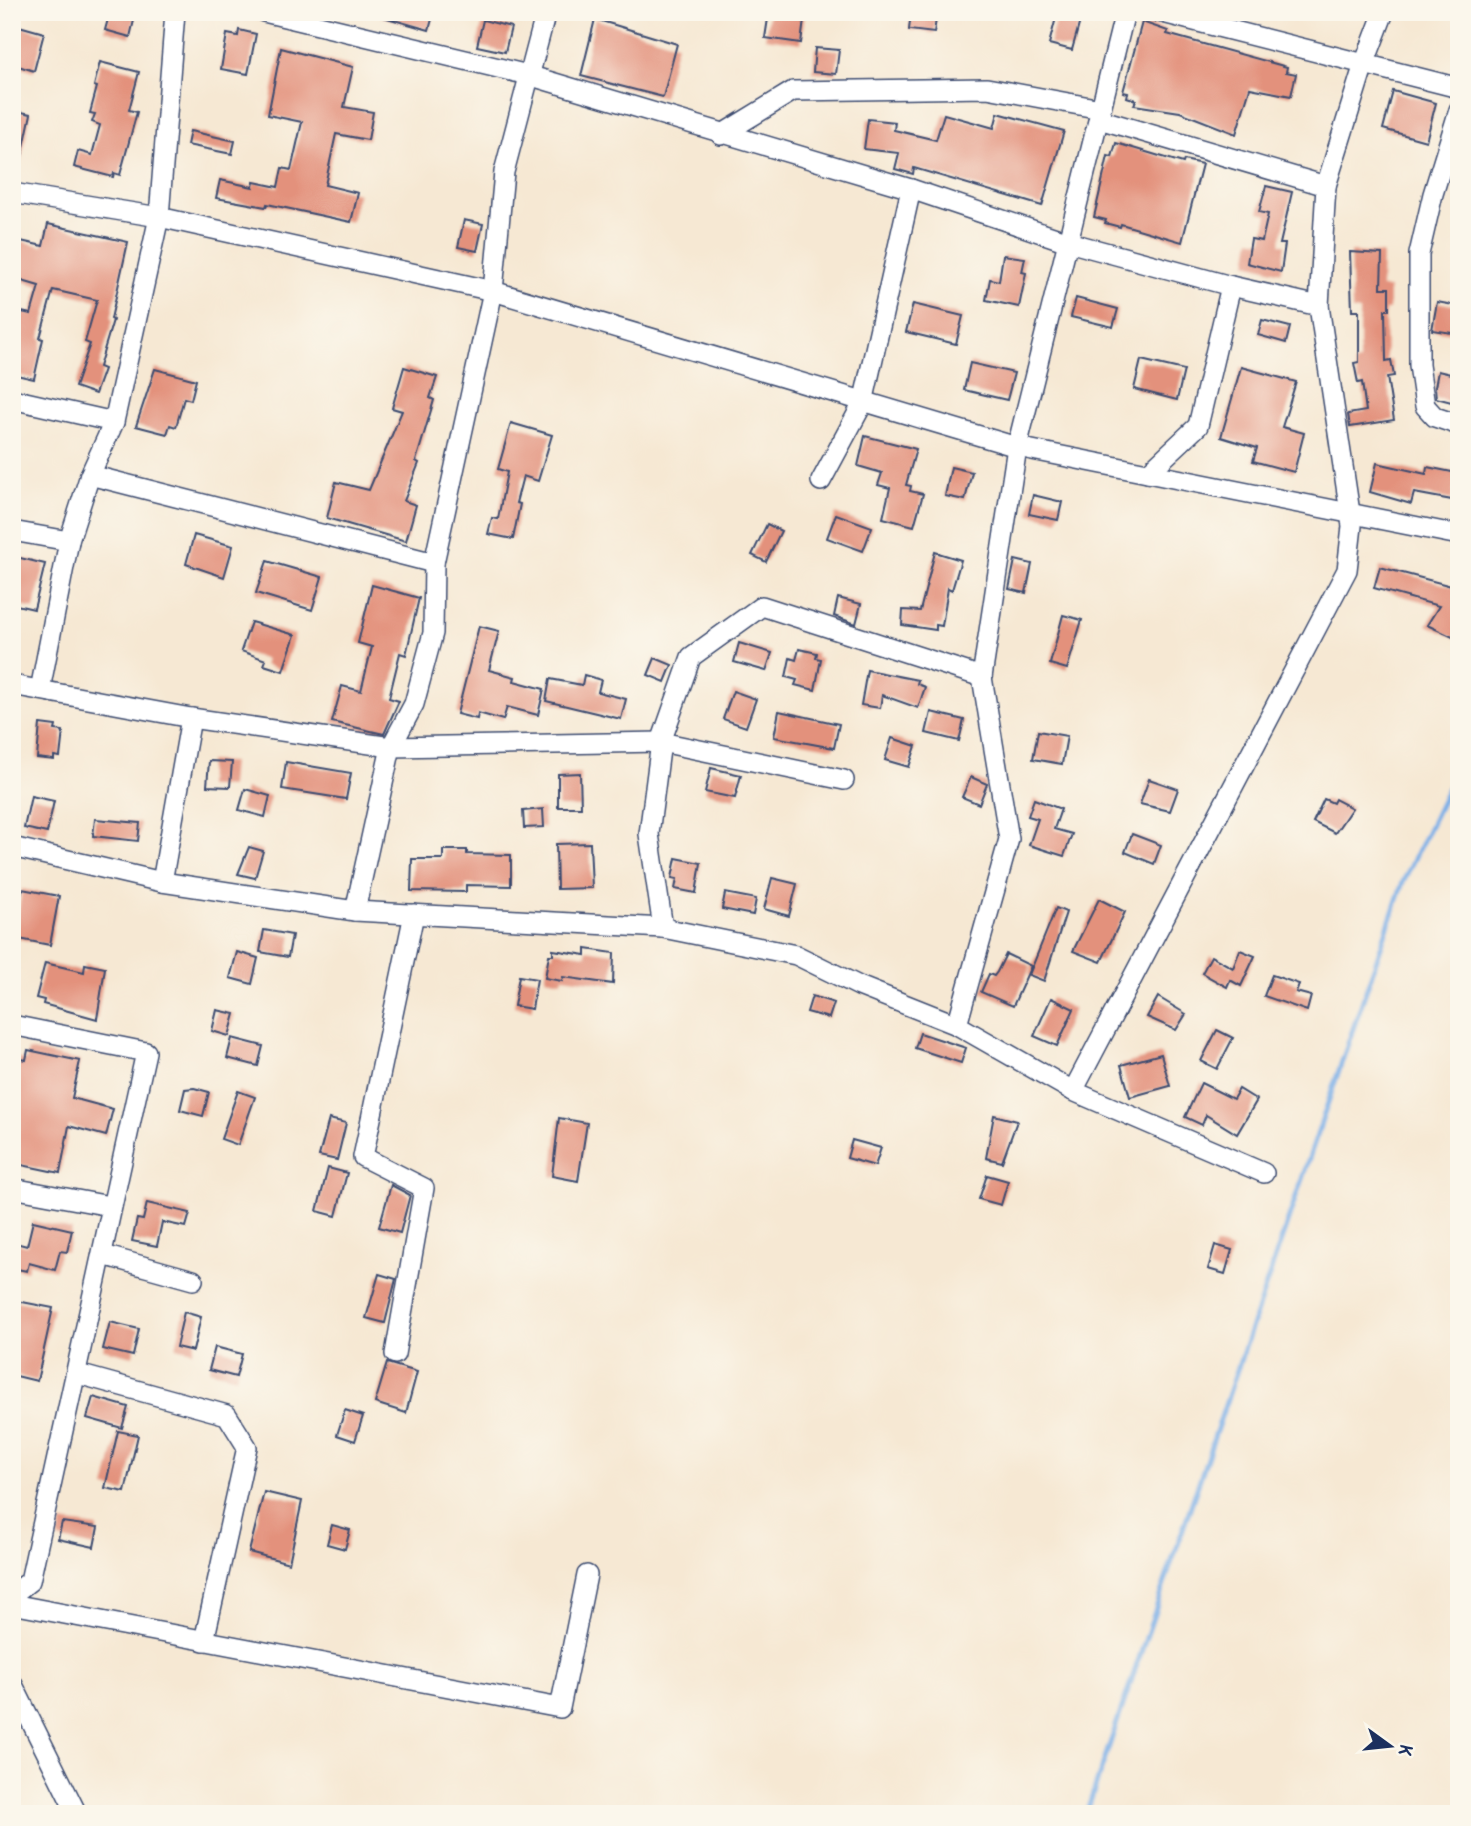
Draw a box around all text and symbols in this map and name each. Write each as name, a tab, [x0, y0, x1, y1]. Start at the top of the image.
north arrow	[1356, 1710, 1426, 1780]
text: K	[1393, 1742, 1420, 1759]

